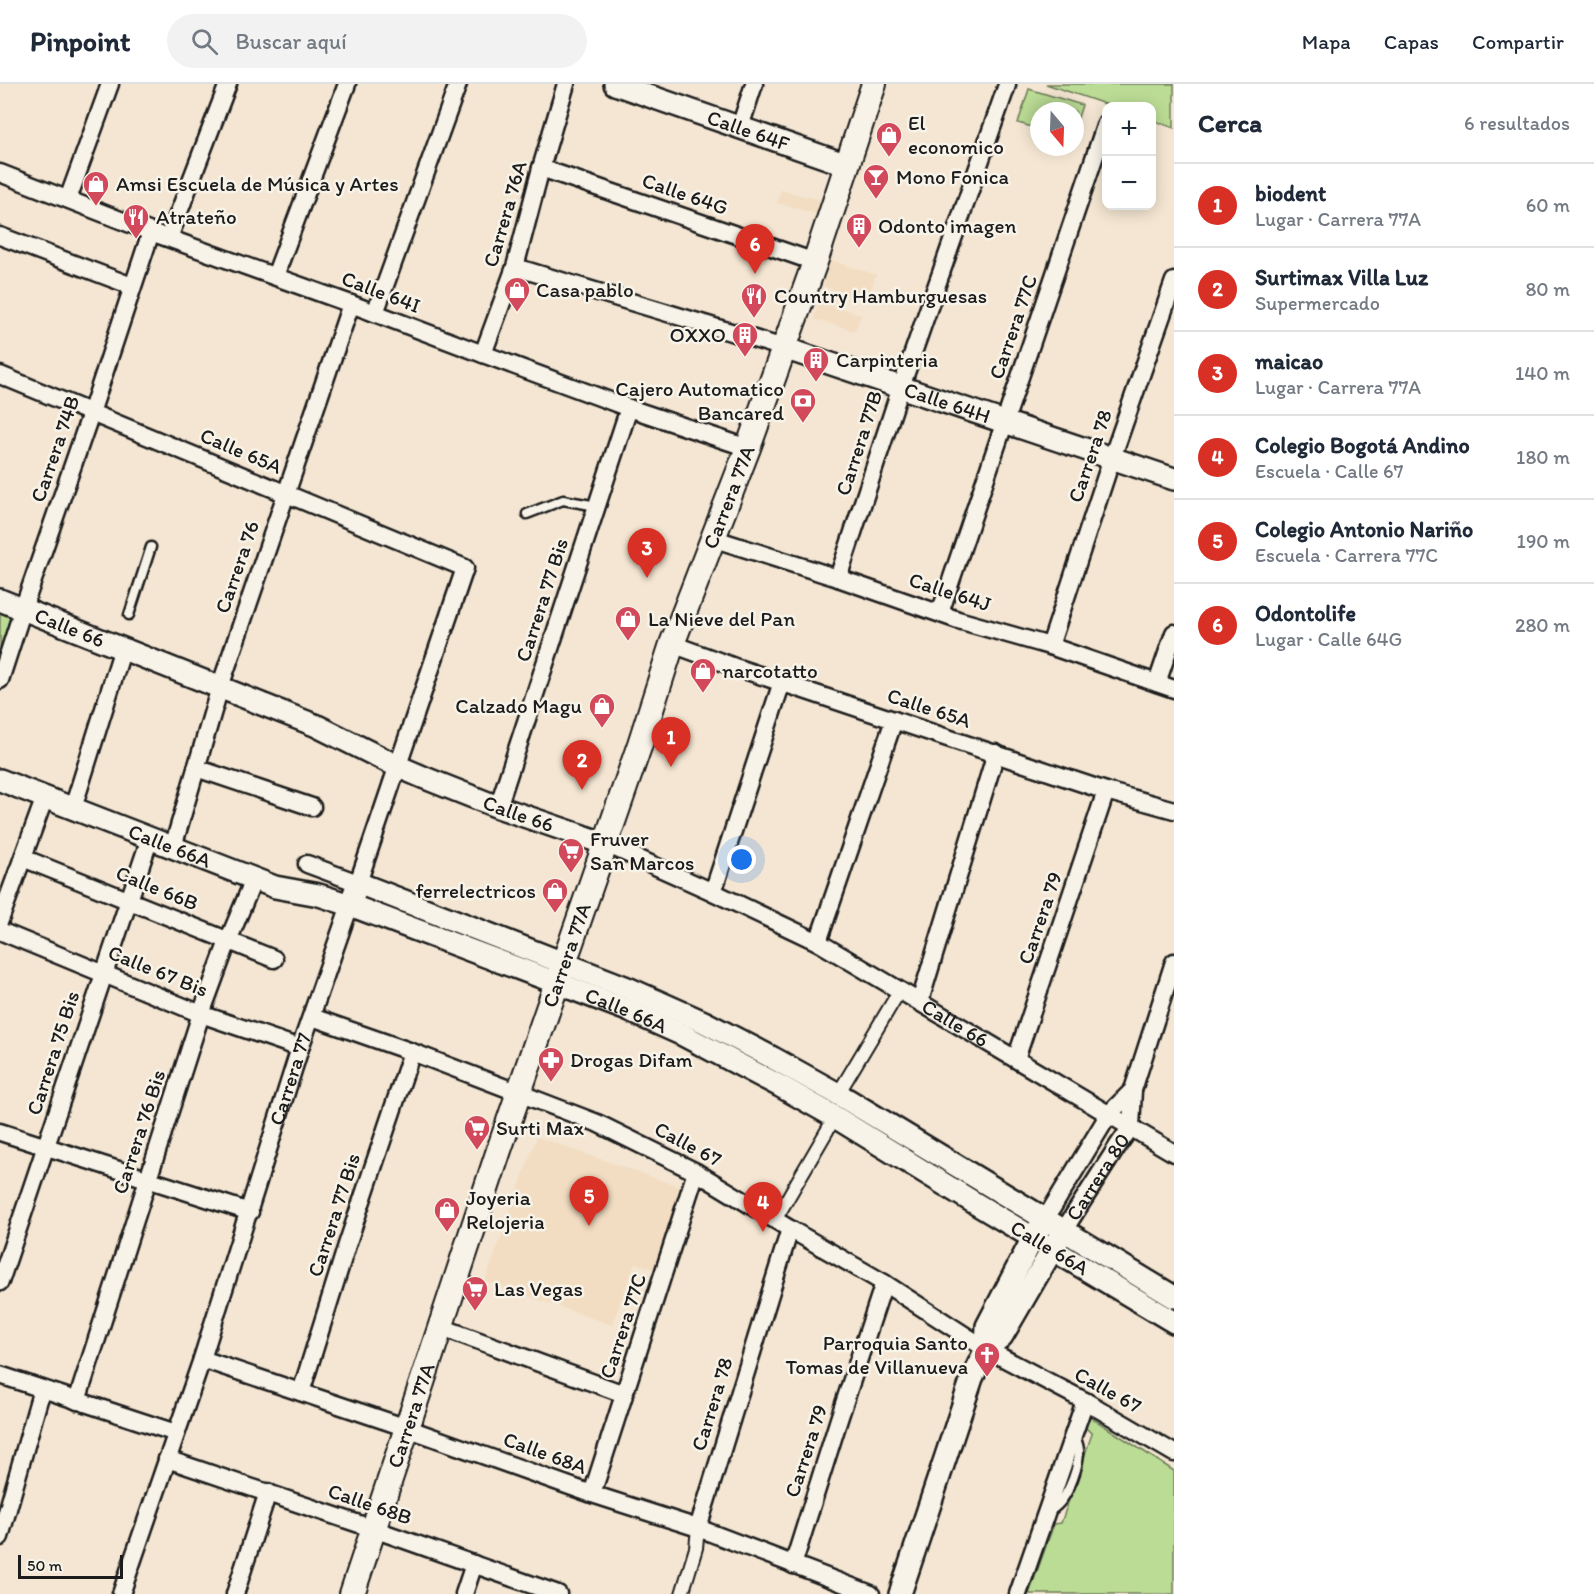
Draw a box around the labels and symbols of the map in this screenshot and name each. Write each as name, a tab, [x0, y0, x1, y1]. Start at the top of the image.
north arrow	[1030, 102, 1084, 156]
street label: Calle 64F	[704, 104, 793, 156]
place label: El economico	[908, 110, 1004, 159]
shop icon: El economico	[874, 120, 904, 158]
street label: Carrera 76A	[477, 157, 532, 270]
bar icon: Mono Fonica	[861, 162, 891, 200]
place label: Mono Fonica	[896, 164, 1009, 189]
street label: Calle 64G	[639, 167, 731, 220]
shop icon: Amsi Escuela de Música y Artes	[81, 169, 111, 207]
place label: Amsi Escuela de Música y Artes	[116, 171, 399, 196]
restaurant icon: Atrateño	[121, 202, 151, 240]
place label: Atrateño	[156, 204, 237, 229]
building icon: Odonto imagen	[844, 211, 874, 249]
place label: Odonto imagen	[878, 213, 1016, 238]
pin: 6	[736, 224, 774, 274]
street label: Calle 64I	[338, 265, 424, 318]
street label: Carrera 77C	[983, 271, 1042, 382]
shop icon: Casa pablo	[502, 275, 532, 313]
place label: Casa pablo	[536, 277, 634, 302]
restaurant icon: Country Hamburguesas	[739, 281, 769, 319]
place label: Country Hamburguesas	[774, 283, 987, 308]
building icon: OXXO	[730, 320, 760, 358]
place label: OXXO	[670, 322, 726, 347]
building icon: Carpinteria	[801, 345, 831, 383]
place label: Carpinteria	[836, 347, 938, 372]
place label: Cajero Automatico Bancared	[615, 376, 784, 425]
street label: Calle 64H	[901, 376, 994, 428]
bank icon: Cajero Automatico Bancared	[788, 386, 818, 424]
street label: Carrera 77B	[830, 387, 887, 499]
street label: Carrera 74B	[25, 392, 84, 506]
street label: Carrera 78	[1062, 406, 1117, 506]
street label: Calle 65A	[196, 422, 286, 479]
street label: Carrera 77A	[697, 441, 760, 552]
street label: Carrera 76	[209, 517, 264, 616]
pin: 3	[628, 528, 666, 578]
street label: Carrera 77 Bis	[510, 535, 573, 665]
street label: Calle 64J	[906, 566, 994, 617]
street label: Calle 66	[31, 602, 109, 652]
shop icon: La Nieve del Pan	[613, 604, 643, 642]
place label: La Nieve del Pan	[648, 606, 795, 631]
shop icon: narcotatto	[688, 656, 718, 694]
place label: narcotatto	[722, 658, 818, 683]
street label: Calle 65A	[884, 682, 975, 733]
shop icon: Calzado Magu	[587, 691, 617, 729]
place label: Calzado Magu	[455, 693, 582, 718]
pin: 1	[652, 718, 690, 767]
pin: 2	[562, 740, 602, 790]
street label: Calle 66	[479, 789, 557, 837]
street label: Calle 66A	[125, 818, 215, 873]
place label: Fruver San Marcos	[590, 826, 694, 875]
supermarket icon: Fruver San Marcos	[556, 836, 586, 874]
your location	[727, 845, 756, 874]
street label: Calle 66B	[112, 860, 202, 915]
street label: Carrera 79	[1012, 868, 1067, 967]
shop icon: ferrelectricos	[540, 876, 570, 914]
place label: ferrelectricos	[415, 878, 536, 903]
street label: Carrera 77A	[537, 899, 596, 1011]
street label: Calle 67 Bis	[105, 939, 212, 1002]
street label: Calle 66A	[582, 982, 672, 1039]
street label: Carrera 75 Bis	[21, 988, 84, 1118]
street label: Calle 66	[917, 993, 993, 1052]
street label: Carrera 77	[263, 1029, 316, 1128]
pharmacy icon: Drogas Difam	[536, 1045, 566, 1083]
place label: Drogas Difam	[570, 1047, 693, 1072]
street label: Carrera 76 Bis	[107, 1067, 170, 1197]
supermarket icon: Surti Max	[462, 1113, 492, 1151]
place label: Surti Max	[496, 1115, 585, 1140]
street label: Calle 67	[650, 1115, 726, 1172]
street label: Carrera 80	[1060, 1128, 1135, 1225]
street label: Carrera 77 Bis	[302, 1150, 365, 1280]
pin: 5	[570, 1176, 608, 1226]
pin: 4	[744, 1182, 783, 1232]
place label: Joyeria Relojeria	[466, 1185, 545, 1234]
shop icon: Joyeria Relojeria	[432, 1195, 462, 1233]
street label: Calle 66A	[1006, 1214, 1094, 1281]
street label: Carrera 77C	[594, 1270, 651, 1382]
supermarket icon: Las Vegas	[460, 1274, 490, 1312]
place label: Las Vegas	[494, 1276, 583, 1301]
place label: Parroquia Santo Tomas de Villanueva	[786, 1330, 968, 1379]
church icon: Parroquia Santo Tomas de Villanueva	[972, 1340, 1002, 1378]
street label: Carrera 78	[685, 1354, 738, 1454]
street label: Carrera 77A	[382, 1359, 440, 1471]
street label: Calle 67	[1070, 1361, 1146, 1418]
street label: Carrera 79	[779, 1401, 832, 1500]
street label: Calle 68A	[500, 1426, 591, 1479]
street label: Calle 68B	[325, 1478, 415, 1530]
scale bar	[18, 1552, 123, 1580]

